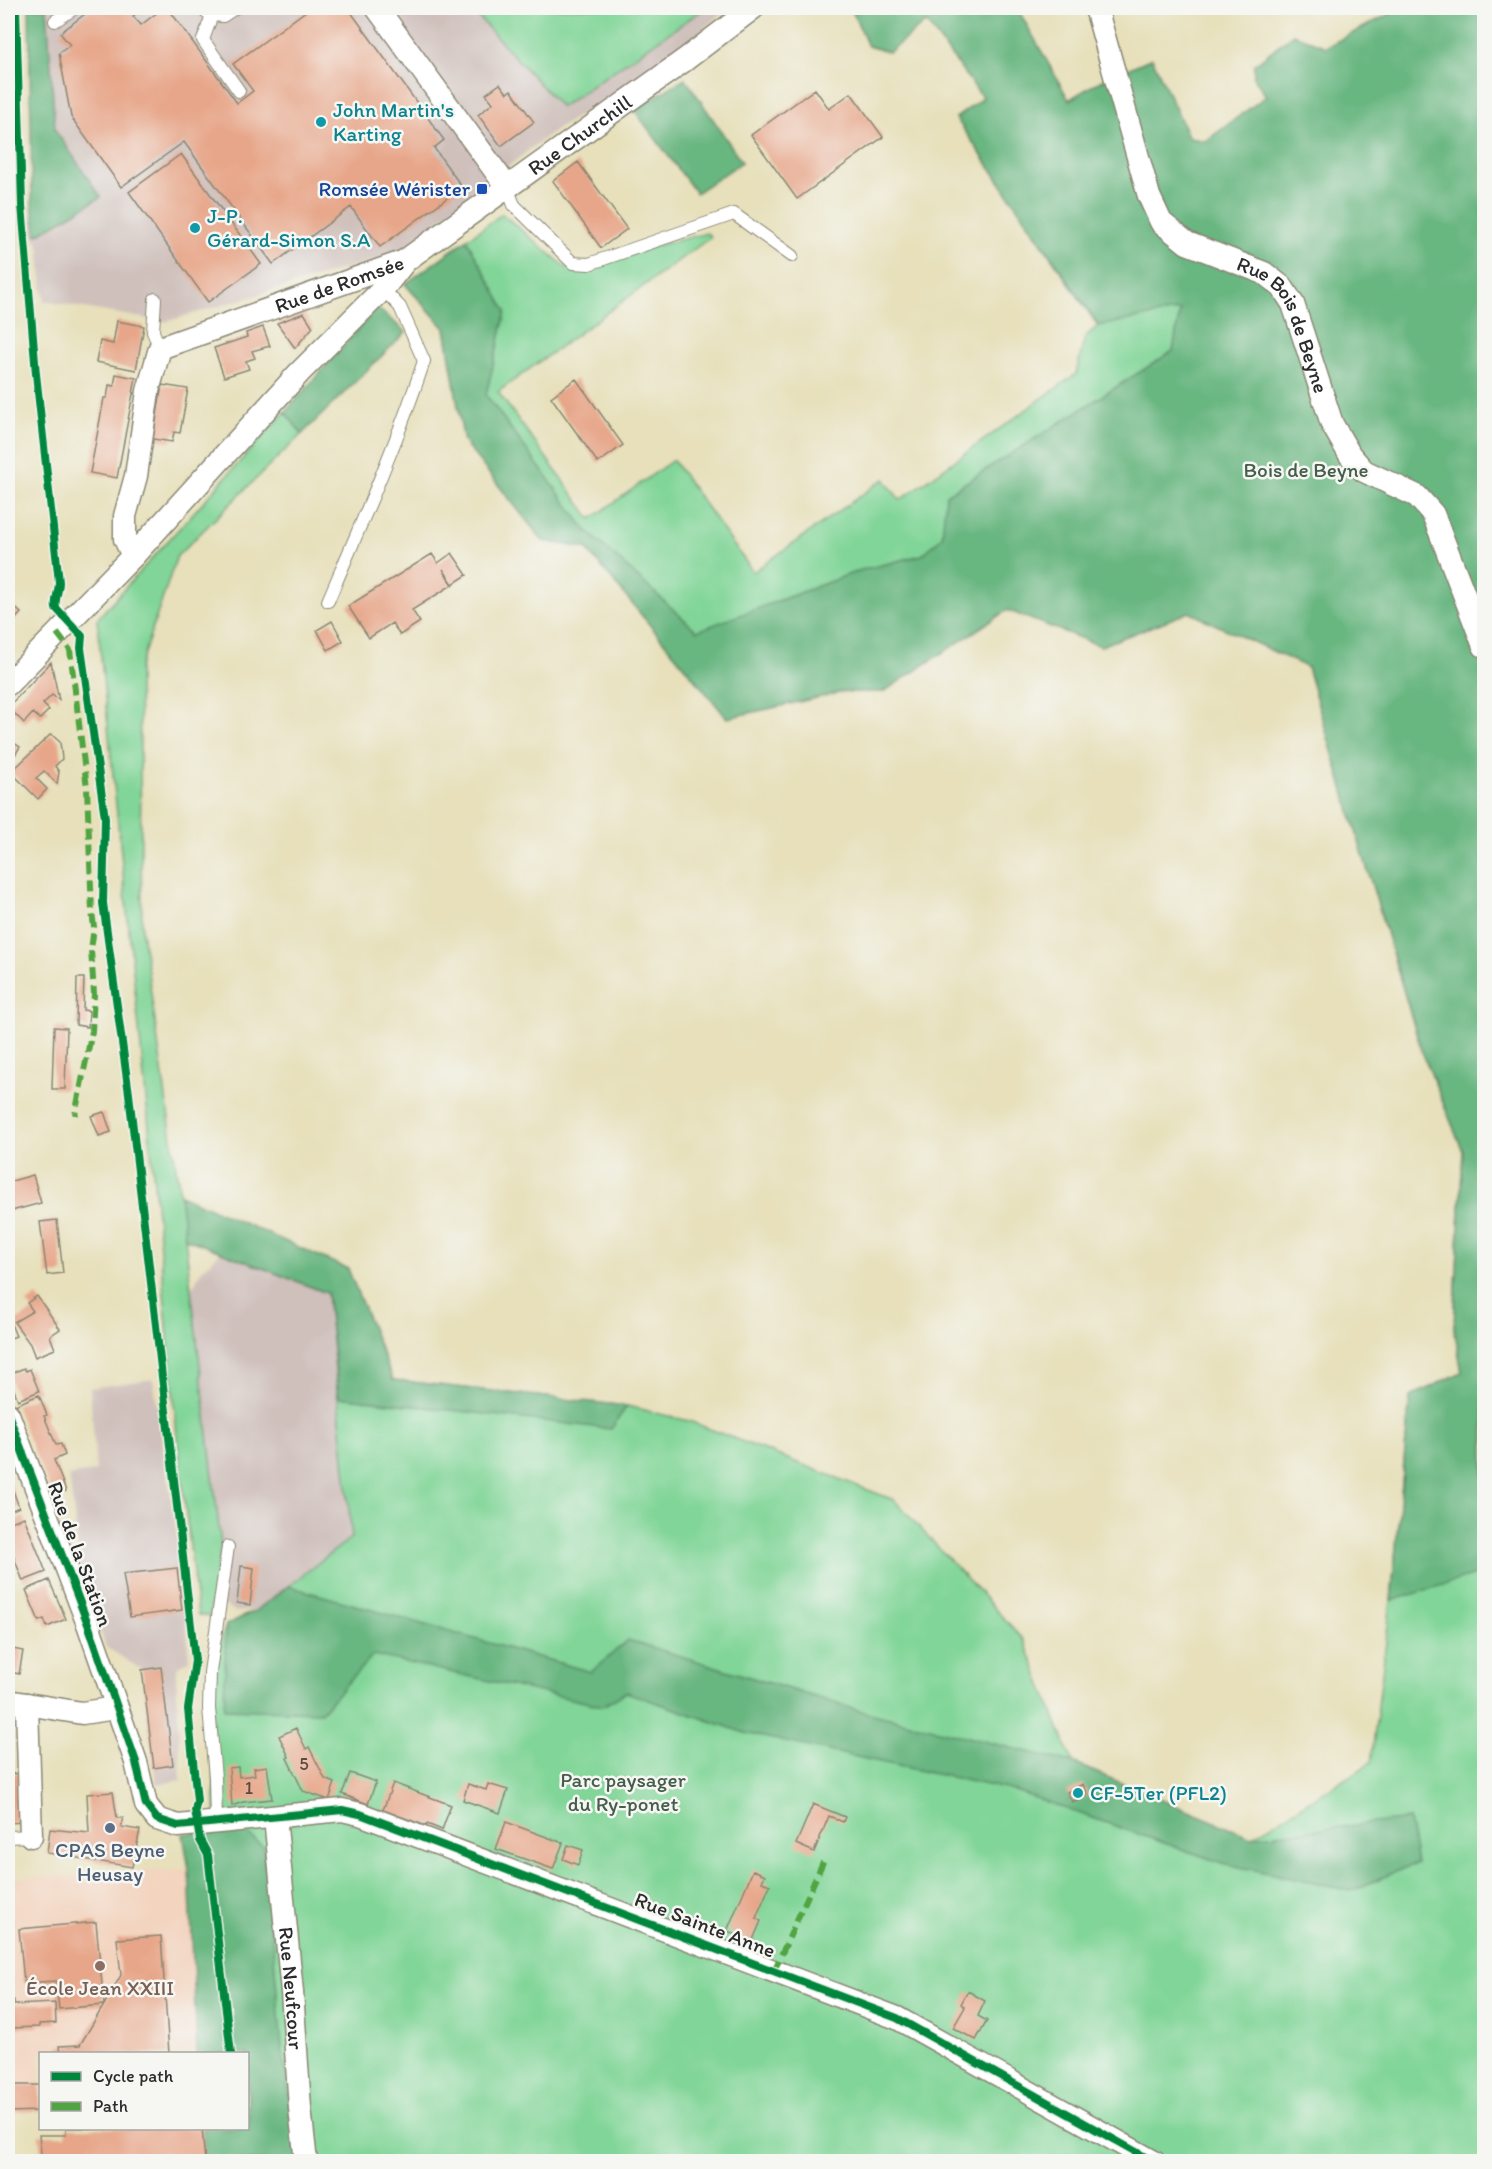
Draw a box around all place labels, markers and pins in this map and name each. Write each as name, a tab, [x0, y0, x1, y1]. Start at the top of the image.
place label: John Martin's Karting	[333, 97, 454, 146]
marker: John Martin's Karting	[314, 115, 328, 129]
place label: Romsée Wérister	[318, 176, 471, 201]
marker: Romsée Wérister	[475, 182, 489, 196]
place label: J-P. Gérard-Simon S.A	[207, 203, 371, 252]
marker: J-P. Gérard-Simon S.A	[188, 221, 202, 235]
place label: CF-5Ter (PFL2)	[1090, 1780, 1227, 1805]
marker: CF-5Ter (PFL2)	[1071, 1786, 1085, 1800]
marker: CPAS Beyne Heusay	[103, 1821, 117, 1835]
place label: CPAS Beyne Heusay	[55, 1837, 165, 1886]
marker: École Jean XXIII	[93, 1959, 107, 1973]
place label: École Jean XXIII	[26, 1975, 174, 2000]

